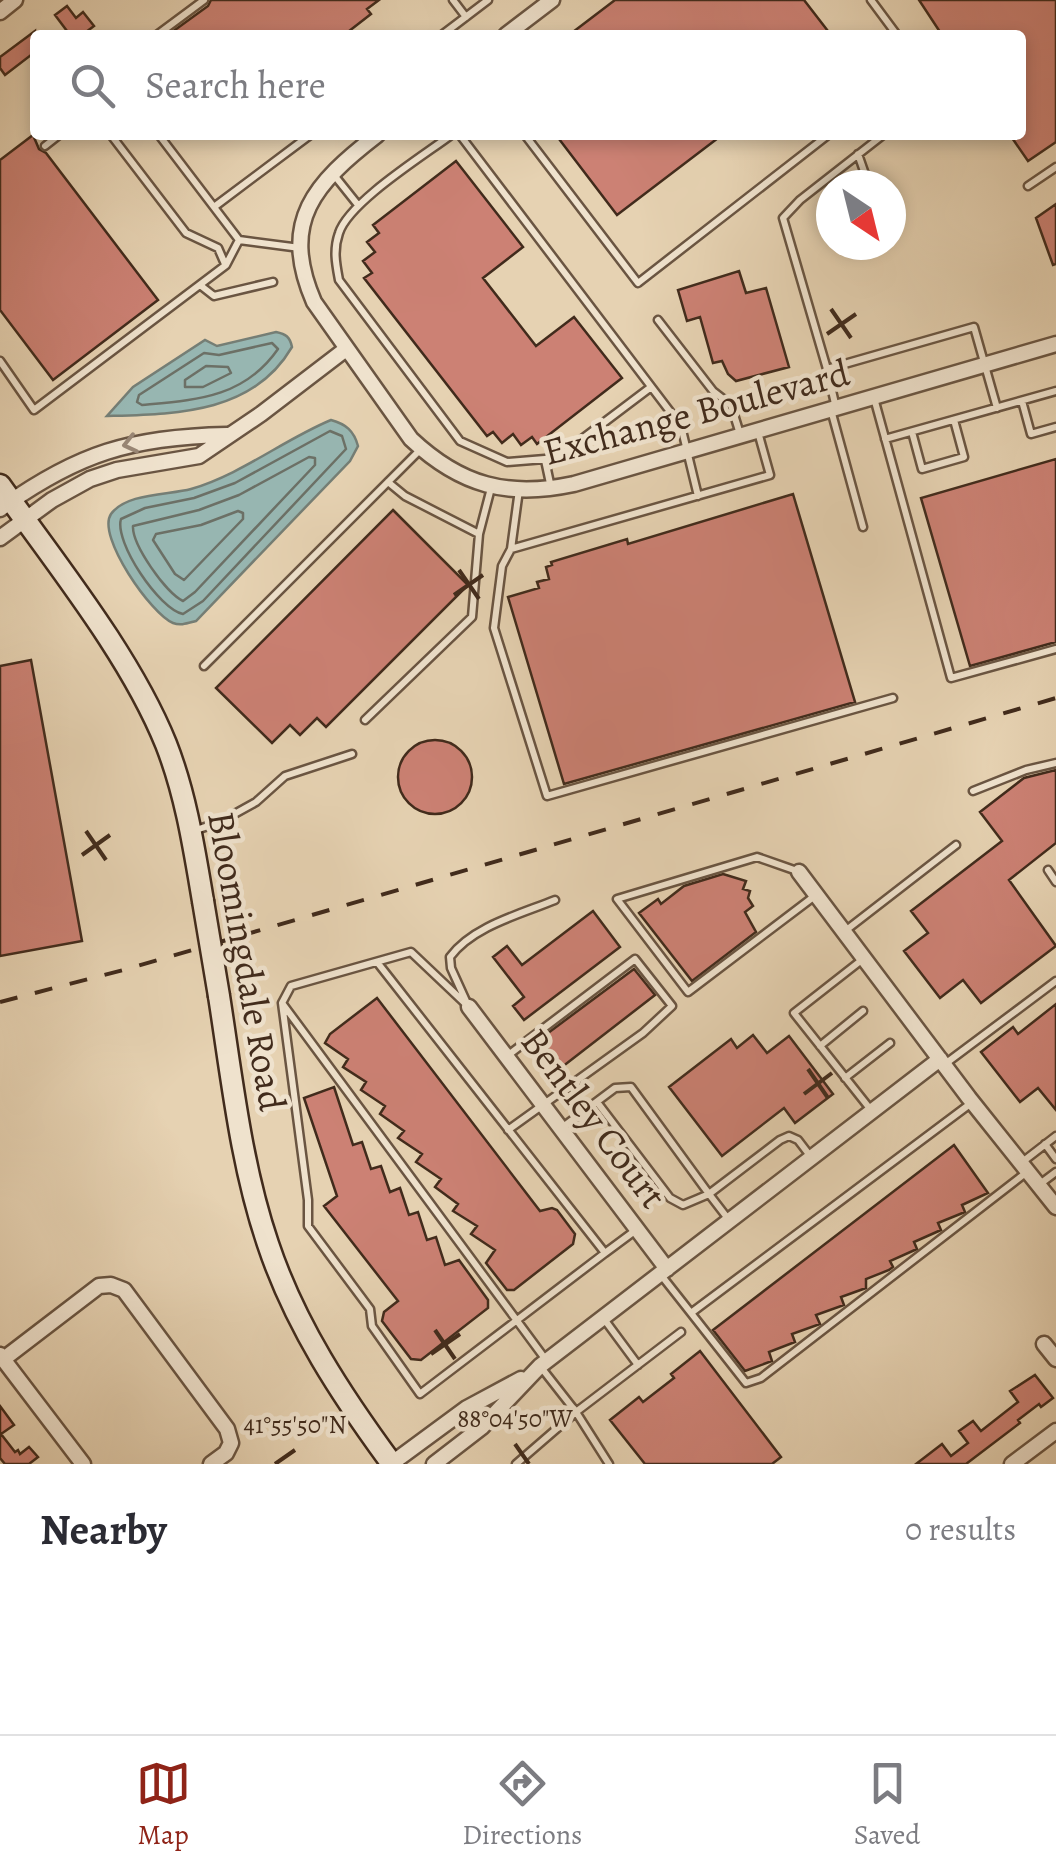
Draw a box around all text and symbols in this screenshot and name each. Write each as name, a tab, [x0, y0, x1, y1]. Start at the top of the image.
search box	[30, 30, 1026, 140]
icon: search	[65, 58, 120, 113]
text: Search here	[145, 59, 326, 111]
north arrow	[816, 170, 906, 260]
street label: Exchange Boulevard	[537, 346, 855, 478]
one-way arrow	[122, 432, 139, 453]
street label: Bloomingdale Road	[195, 807, 299, 1115]
street label: Bentley Court	[509, 1017, 679, 1219]
text: 88°04'50"W	[457, 1402, 574, 1436]
text: 41°55'50"N	[244, 1408, 346, 1442]
text: Nearby	[40, 1501, 167, 1558]
text: 0 results	[905, 1507, 1016, 1551]
tab: Map	[136, 1756, 191, 1854]
tab: Directions	[462, 1756, 582, 1854]
tab: Saved	[854, 1756, 920, 1854]

